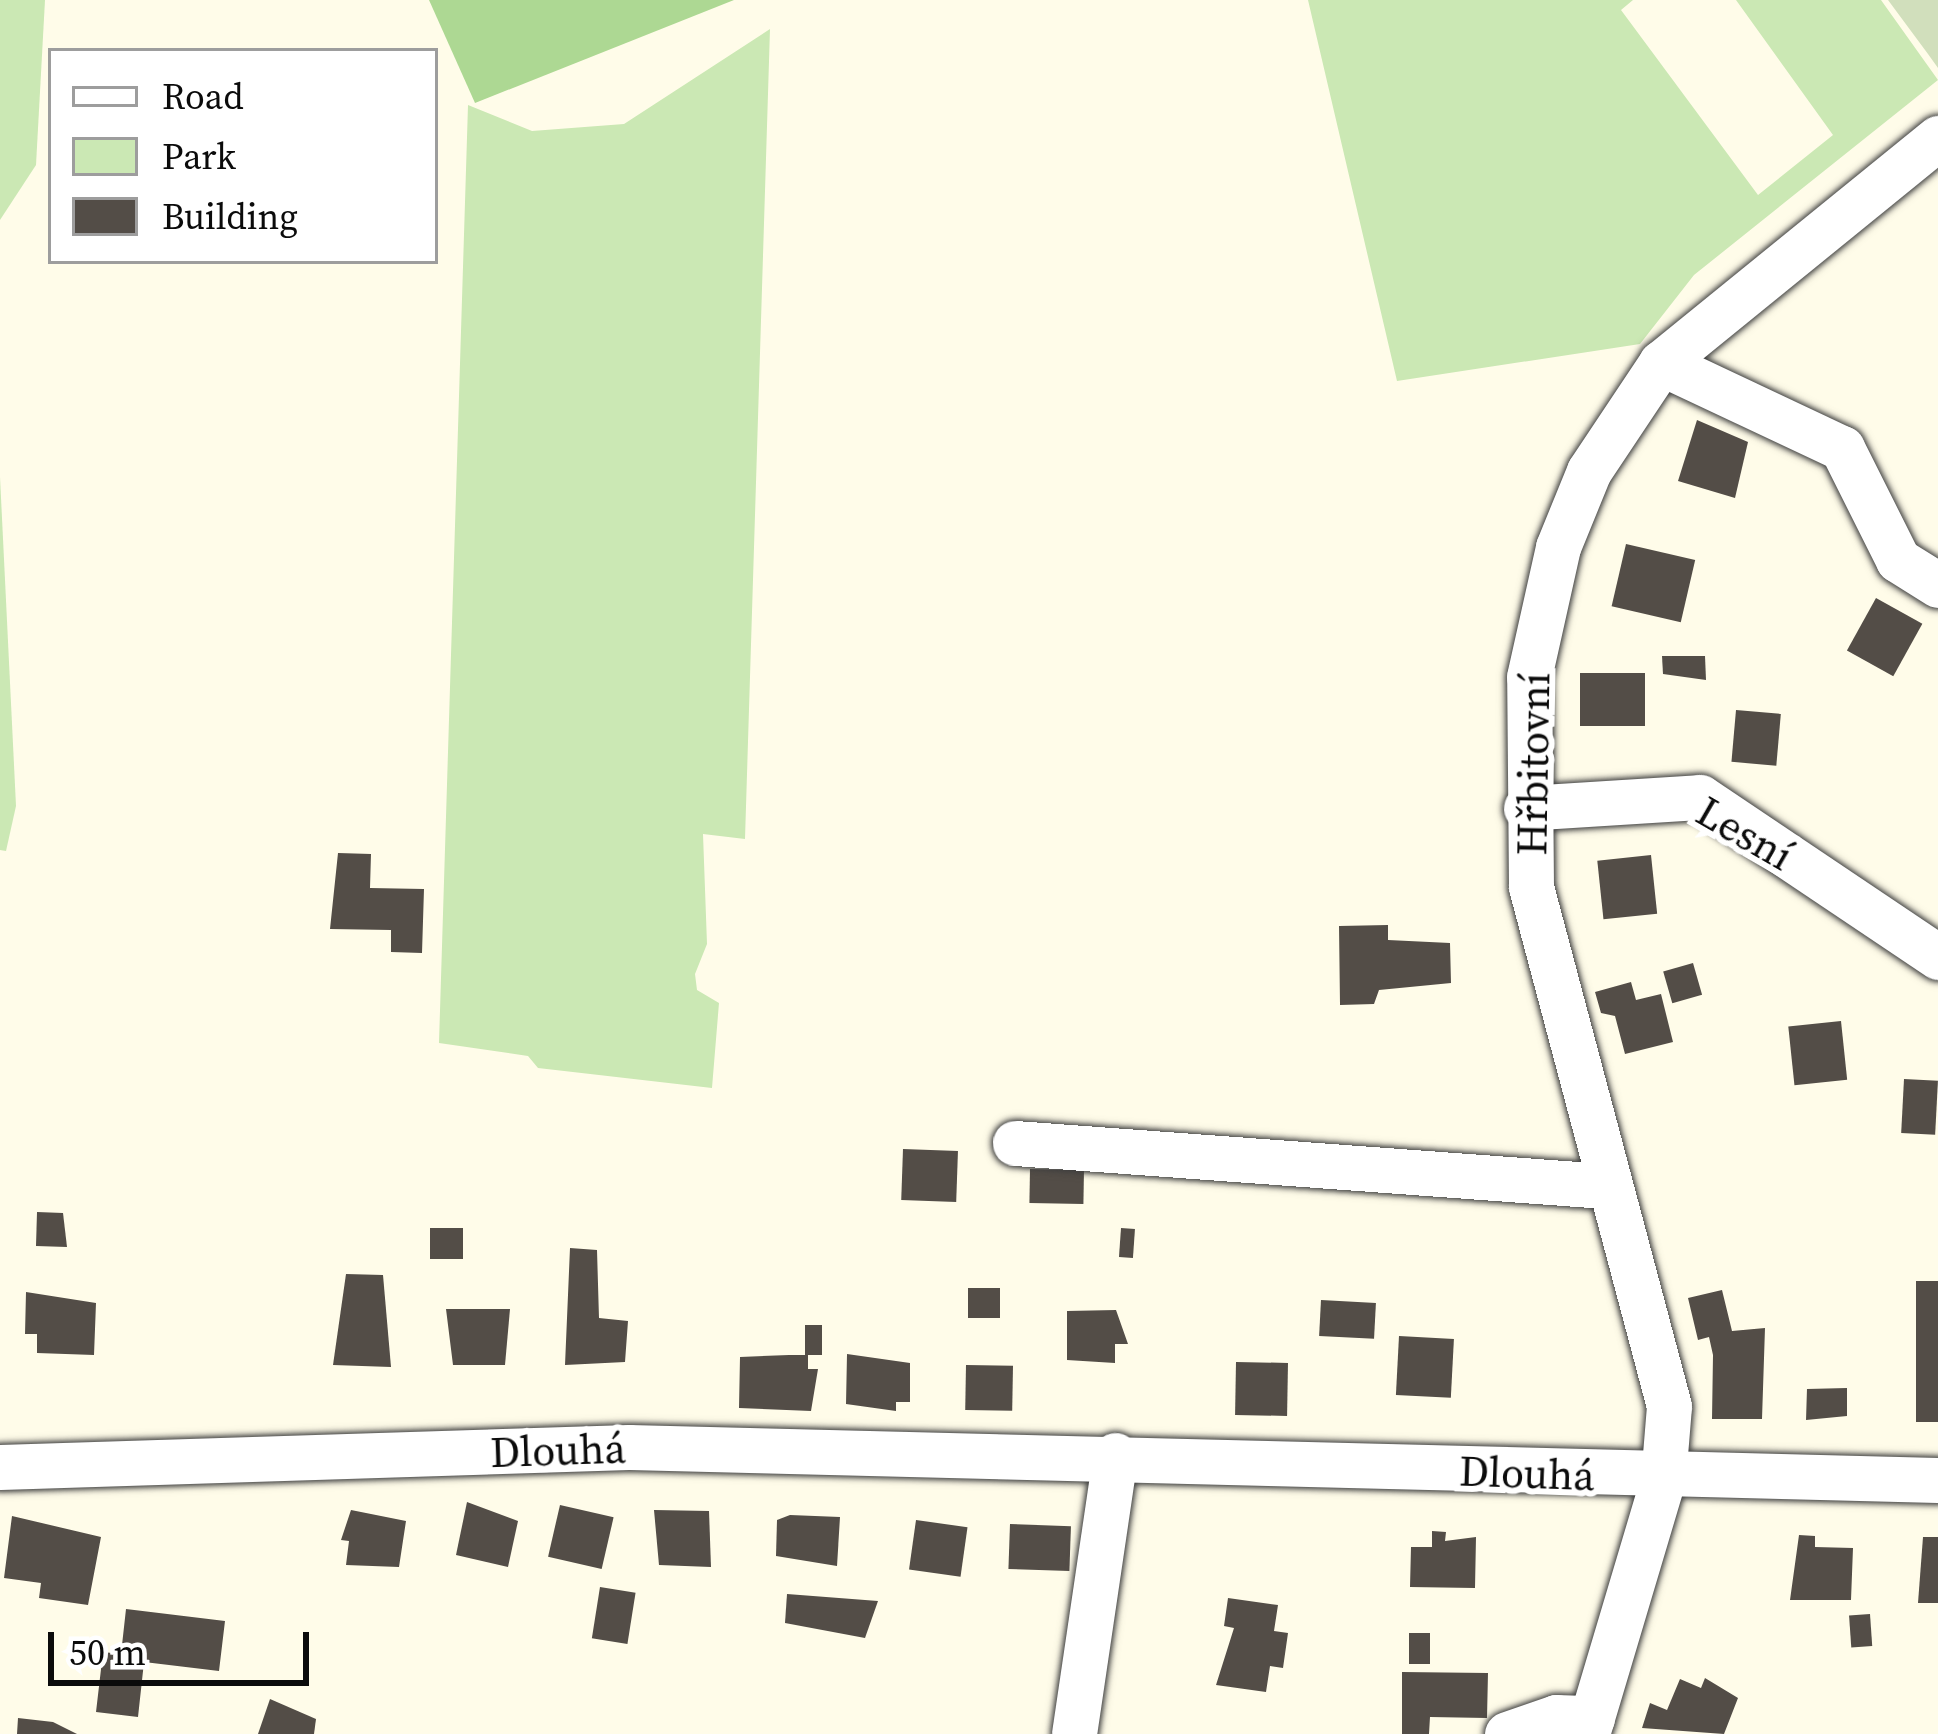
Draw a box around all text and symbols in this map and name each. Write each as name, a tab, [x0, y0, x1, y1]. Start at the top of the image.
legend	[48, 48, 438, 264]
text: Road	[162, 72, 244, 121]
text: Park	[162, 132, 236, 181]
text: Building	[162, 192, 298, 241]
street label: Hřbitovní	[1506, 672, 1560, 856]
street label: Lesní	[1688, 786, 1802, 880]
street label: Dlouhá	[489, 1422, 627, 1478]
street label: Dlouhá	[1458, 1445, 1596, 1501]
scale bar	[54, 1608, 315, 1682]
text: 50 m	[69, 1628, 146, 1677]

